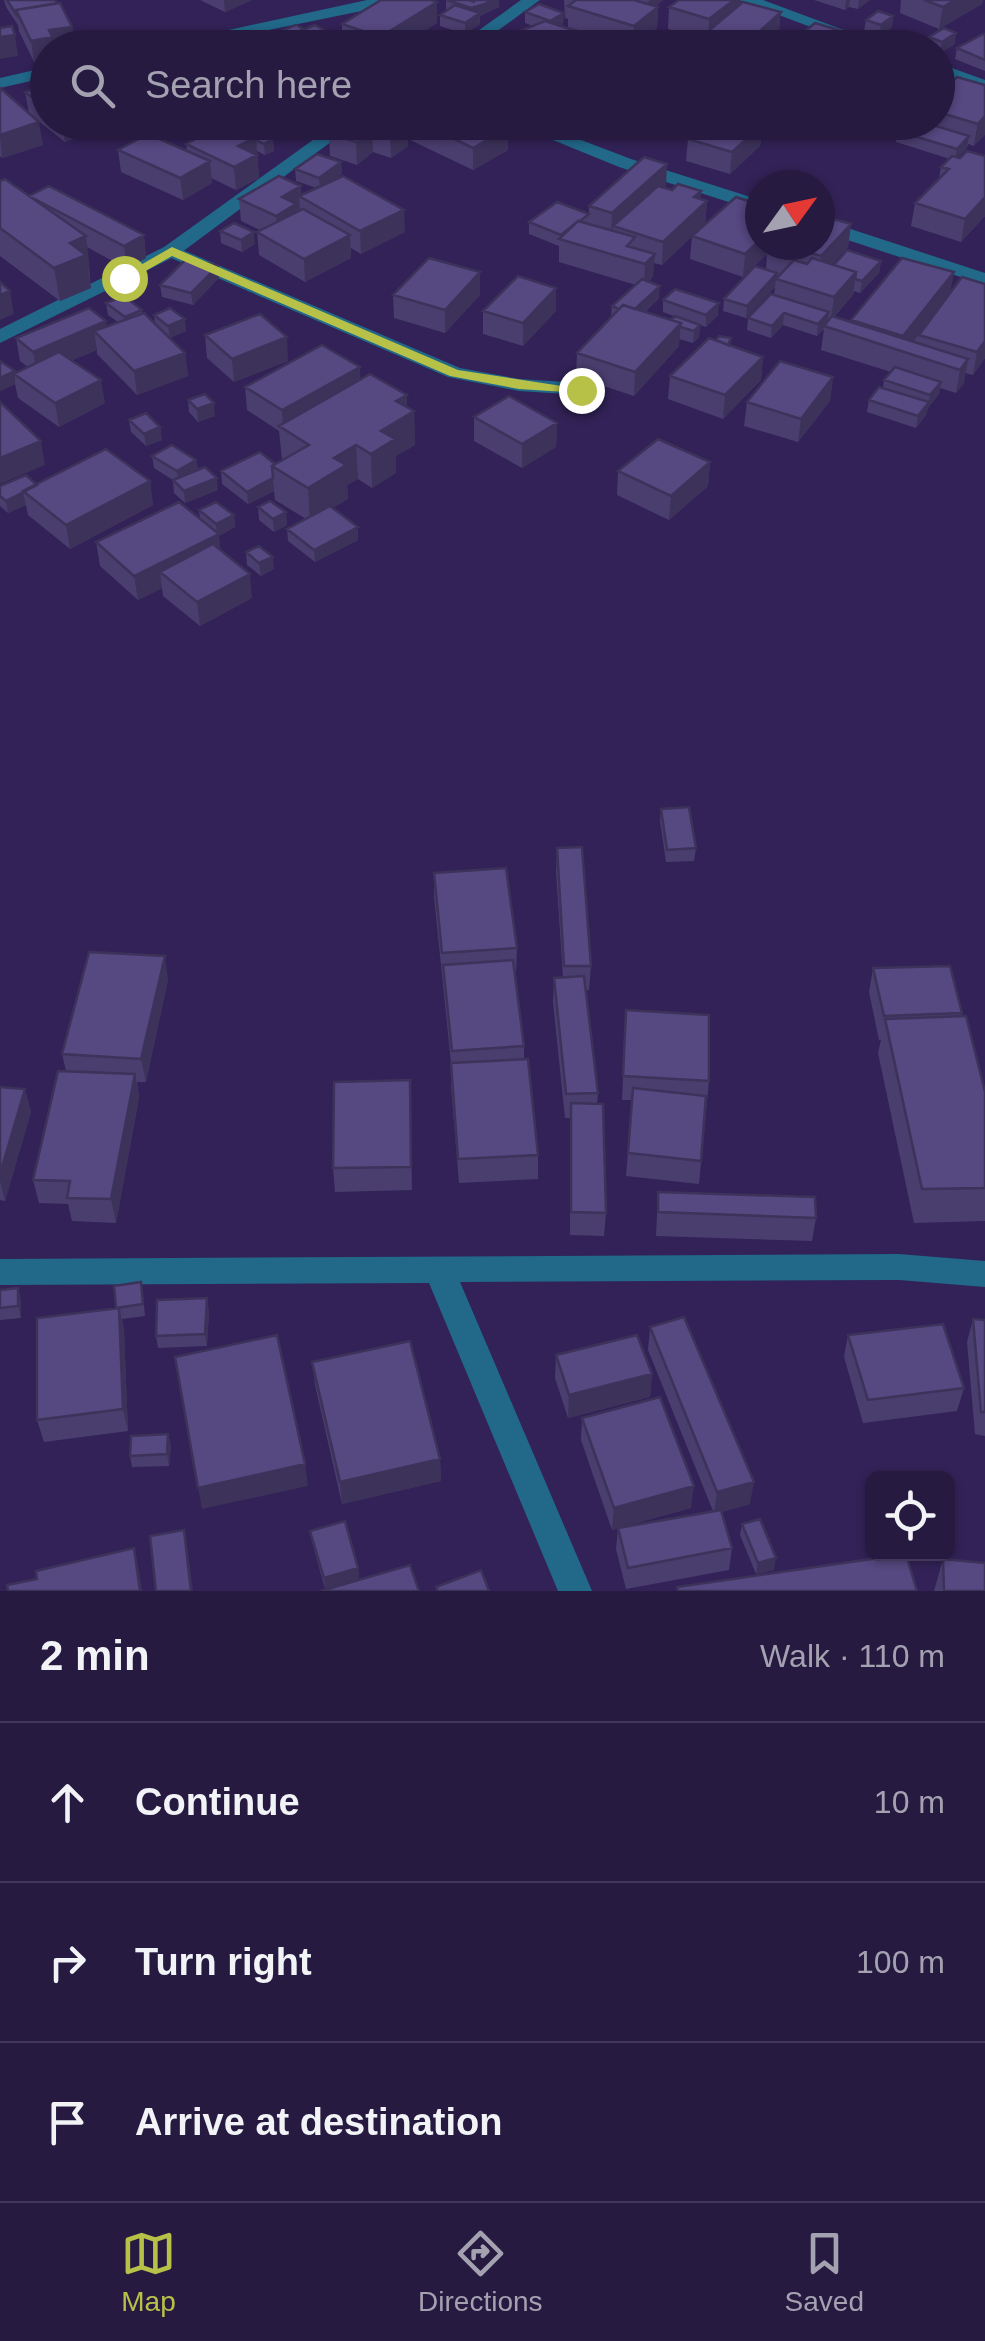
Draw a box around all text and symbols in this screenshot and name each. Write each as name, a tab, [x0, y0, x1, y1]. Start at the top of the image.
search box	[30, 30, 955, 140]
icon: search	[65, 58, 120, 113]
text: Search here	[145, 64, 352, 106]
north arrow	[745, 170, 835, 260]
route start	[102, 256, 148, 302]
route end	[559, 368, 605, 414]
map controls	[865, 1471, 955, 1561]
button: locate	[865, 1471, 955, 1561]
text: 2 min	[40, 1632, 150, 1679]
text: Walk · 110 m	[760, 1638, 945, 1674]
icon: ahead	[40, 1775, 95, 1830]
text: Continue	[135, 1781, 300, 1823]
text: 10 m	[874, 1784, 945, 1820]
icon: right	[40, 1935, 95, 1990]
text: Turn right	[135, 1941, 312, 1983]
text: 100 m	[856, 1944, 945, 1980]
icon: arrive	[40, 2095, 95, 2150]
text: Arrive at destination	[135, 2101, 502, 2143]
tab: Map	[121, 2226, 176, 2318]
tab: Directions	[418, 2226, 543, 2318]
tab: Saved	[785, 2226, 864, 2318]

